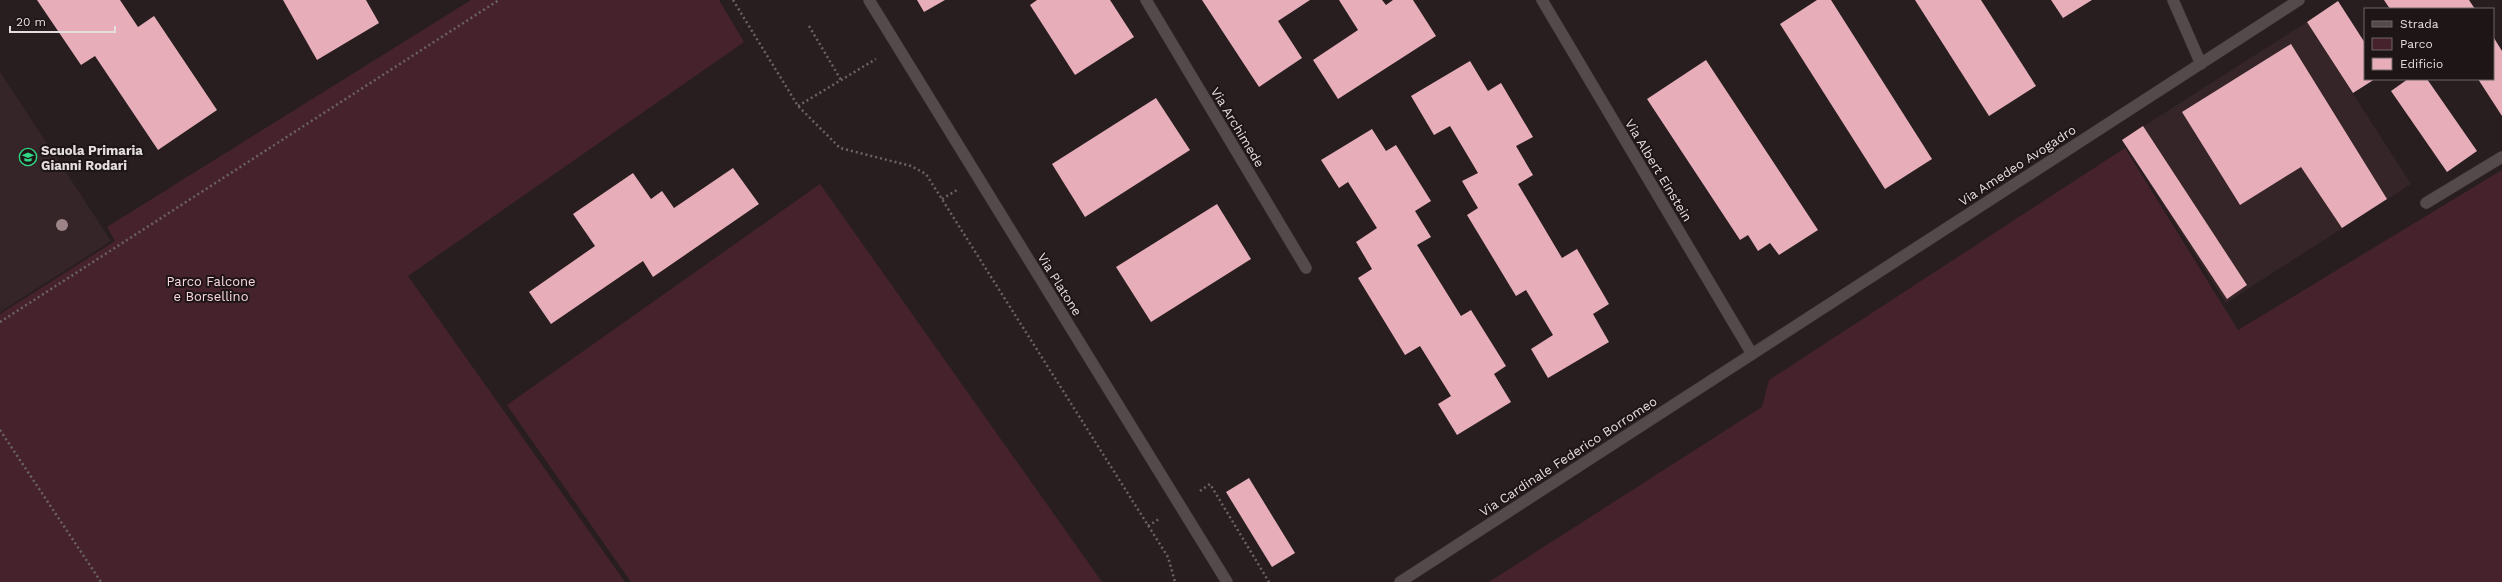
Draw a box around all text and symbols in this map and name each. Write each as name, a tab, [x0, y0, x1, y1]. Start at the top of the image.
scale bar	[10, 8, 115, 34]
legend	[2364, 8, 2494, 80]
text: 20 m	[16, 15, 46, 29]
text: Strada	[2400, 17, 2439, 31]
text: Parco	[2400, 37, 2433, 51]
text: Edificio	[2400, 57, 2443, 71]
street label: Via Archimede	[1208, 84, 1267, 170]
street label: Via Albert Einstein	[1622, 116, 1695, 224]
street label: Via Amedeo Avogadro	[1956, 122, 2079, 209]
place label: Scuola Primaria Gianni Rodari	[41, 143, 143, 173]
school or university icon: Scuola Primaria Gianni Rodari	[18, 147, 38, 167]
street label: Via Platone	[1034, 250, 1085, 318]
park label: Parco Falcone e Borsellino	[166, 274, 256, 304]
street label: Via Cardinale Federico Borromeo	[1477, 393, 1660, 519]

